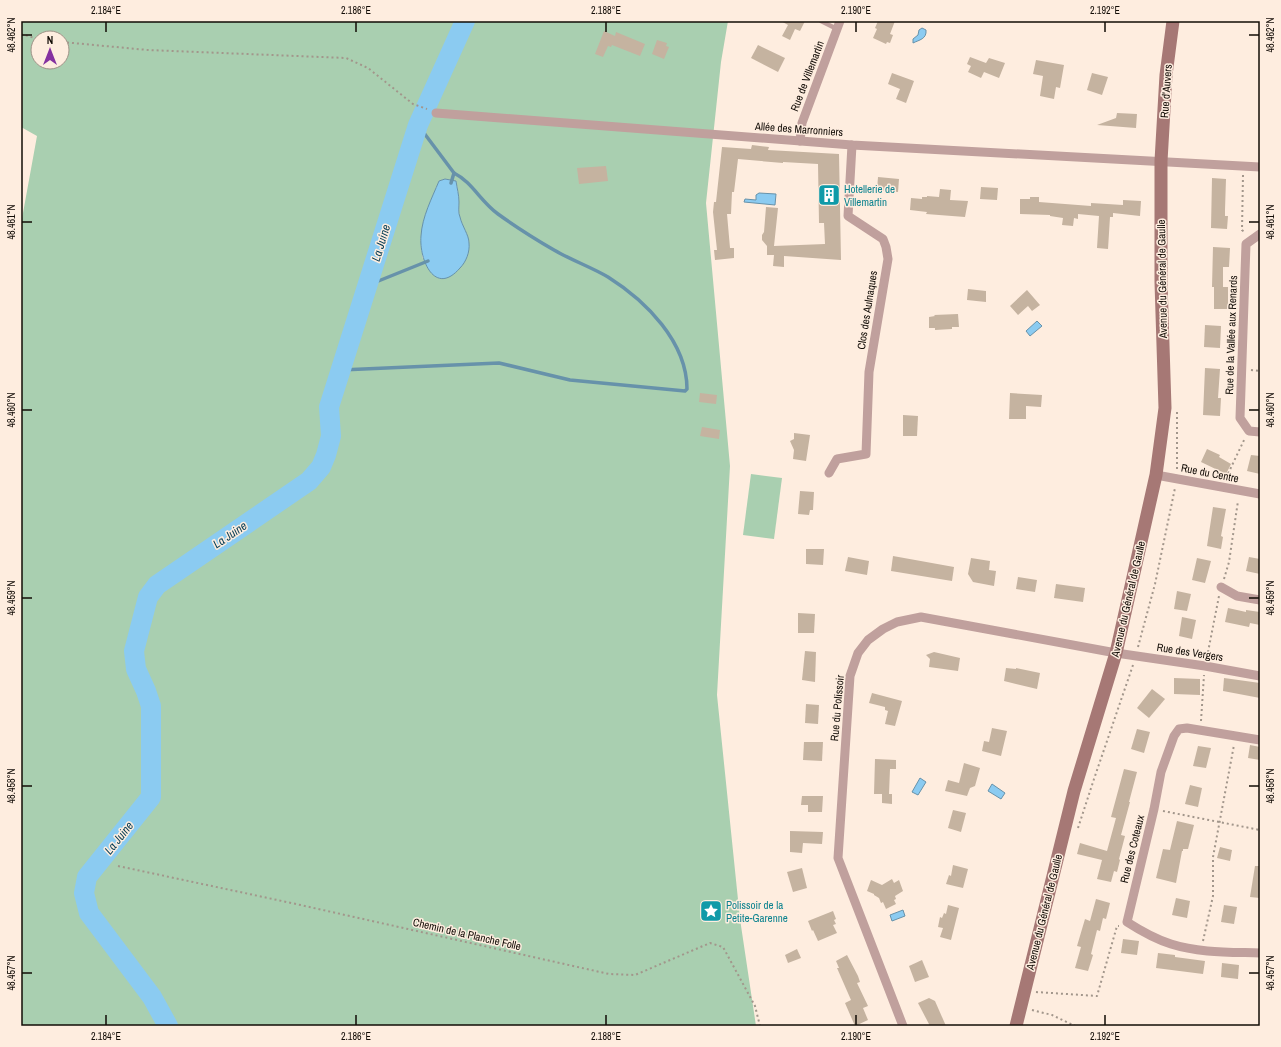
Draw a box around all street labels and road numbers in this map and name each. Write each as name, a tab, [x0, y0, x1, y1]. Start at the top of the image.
street label: Rue de Villemartin	[787, 39, 827, 113]
street label: Rue d'Auvers	[1157, 63, 1175, 118]
street label: Allée des Marronniers	[754, 119, 844, 139]
street label: Avenue du Général de Gaulle	[1154, 220, 1170, 339]
street label: Clos des Aulnaques	[854, 269, 880, 350]
street label: Rue de la Vallée aux Renards	[1222, 275, 1240, 395]
street label: Rue du Centre	[1180, 461, 1240, 485]
street label: Avenue du Général de Gaulle	[1108, 540, 1148, 659]
street label: Rue des Vergers	[1156, 640, 1225, 664]
street label: Rue du Polissoir	[827, 674, 847, 742]
street label: Rue des Coteaux	[1117, 813, 1147, 885]
street label: Avenue du Général de Gaulle	[1023, 853, 1065, 972]
street label: Chemin de la Planche Folle	[412, 915, 522, 953]

